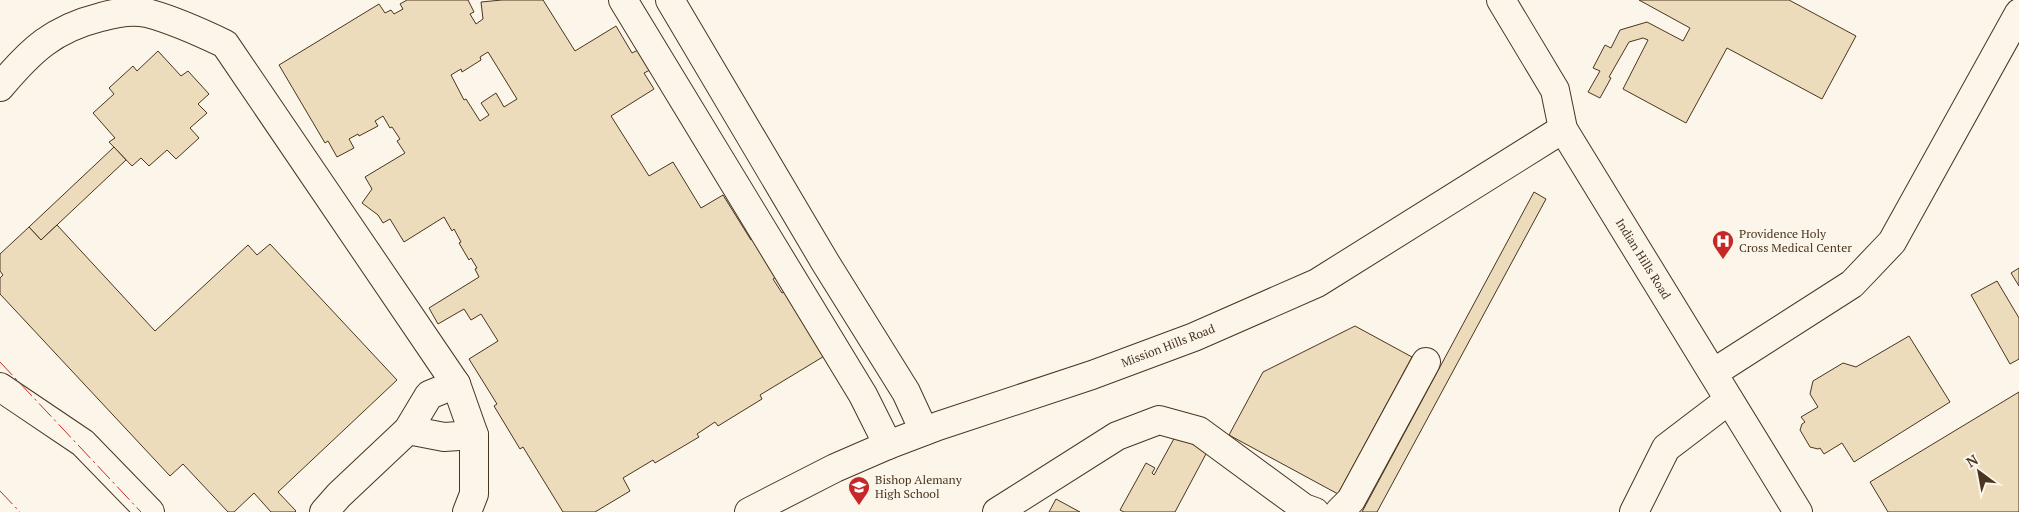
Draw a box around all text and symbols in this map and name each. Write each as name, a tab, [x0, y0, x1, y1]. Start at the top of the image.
street label: Indian Hills Road	[1613, 216, 1674, 302]
place label: Providence Holy Cross Medical Center	[1739, 226, 1852, 255]
hospital icon: Providence Holy Cross Medical Center	[1711, 229, 1735, 260]
street label: Mission Hills Road	[1119, 321, 1217, 370]
north arrow	[1954, 447, 2004, 497]
text: N	[1962, 449, 1982, 471]
place label: Bishop Alemany High School	[875, 472, 963, 501]
school or university icon: Bishop Alemany High School	[847, 475, 871, 506]

